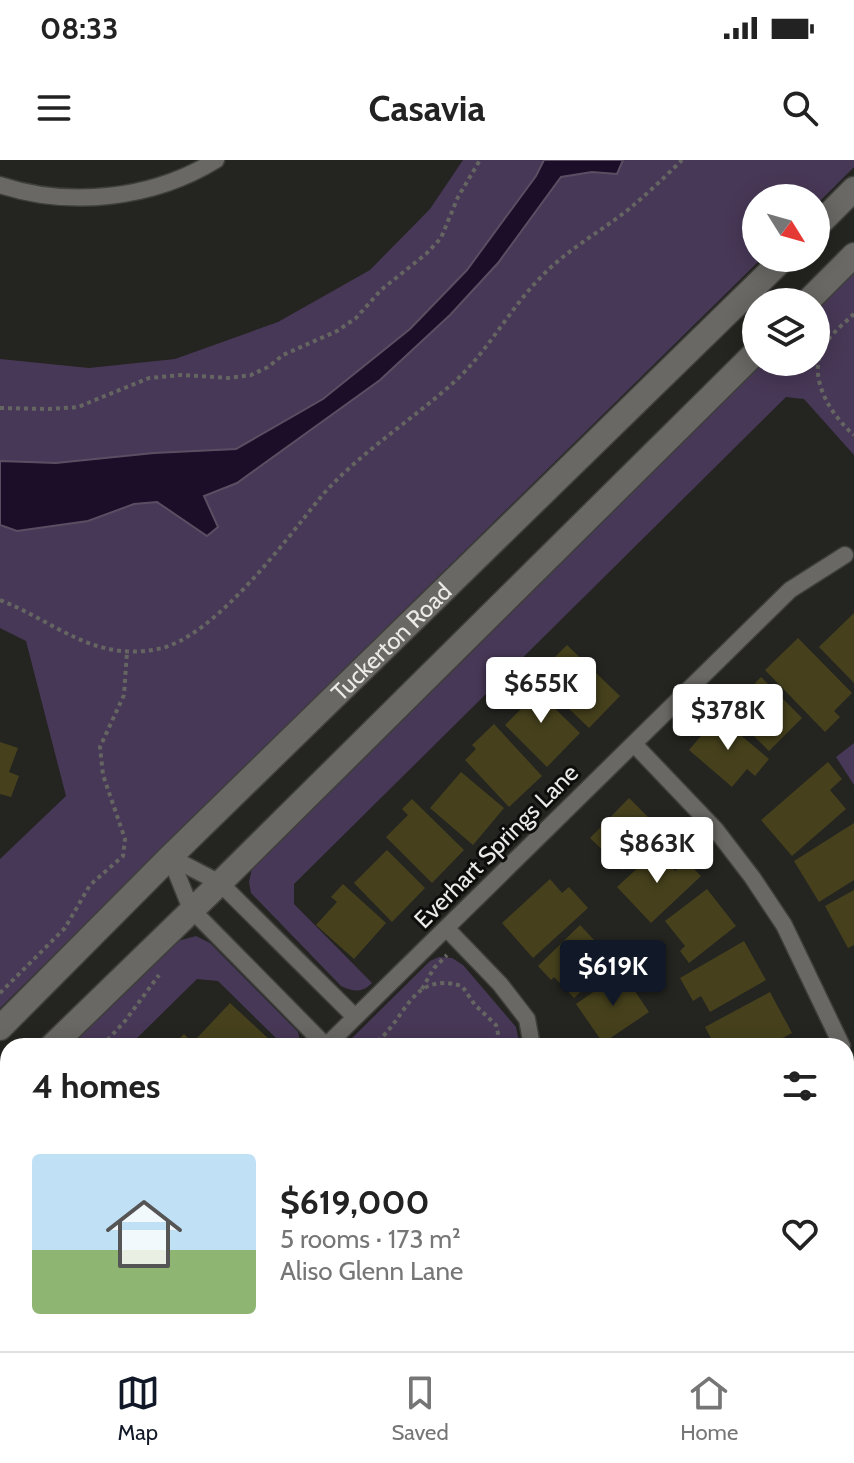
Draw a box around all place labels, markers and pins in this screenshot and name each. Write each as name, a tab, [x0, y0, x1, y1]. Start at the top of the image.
pin: $655K	[485, 657, 597, 725]
pin: $378K	[672, 684, 784, 752]
pin: $863K	[601, 817, 713, 885]
pin: $619K	[557, 940, 669, 1008]

